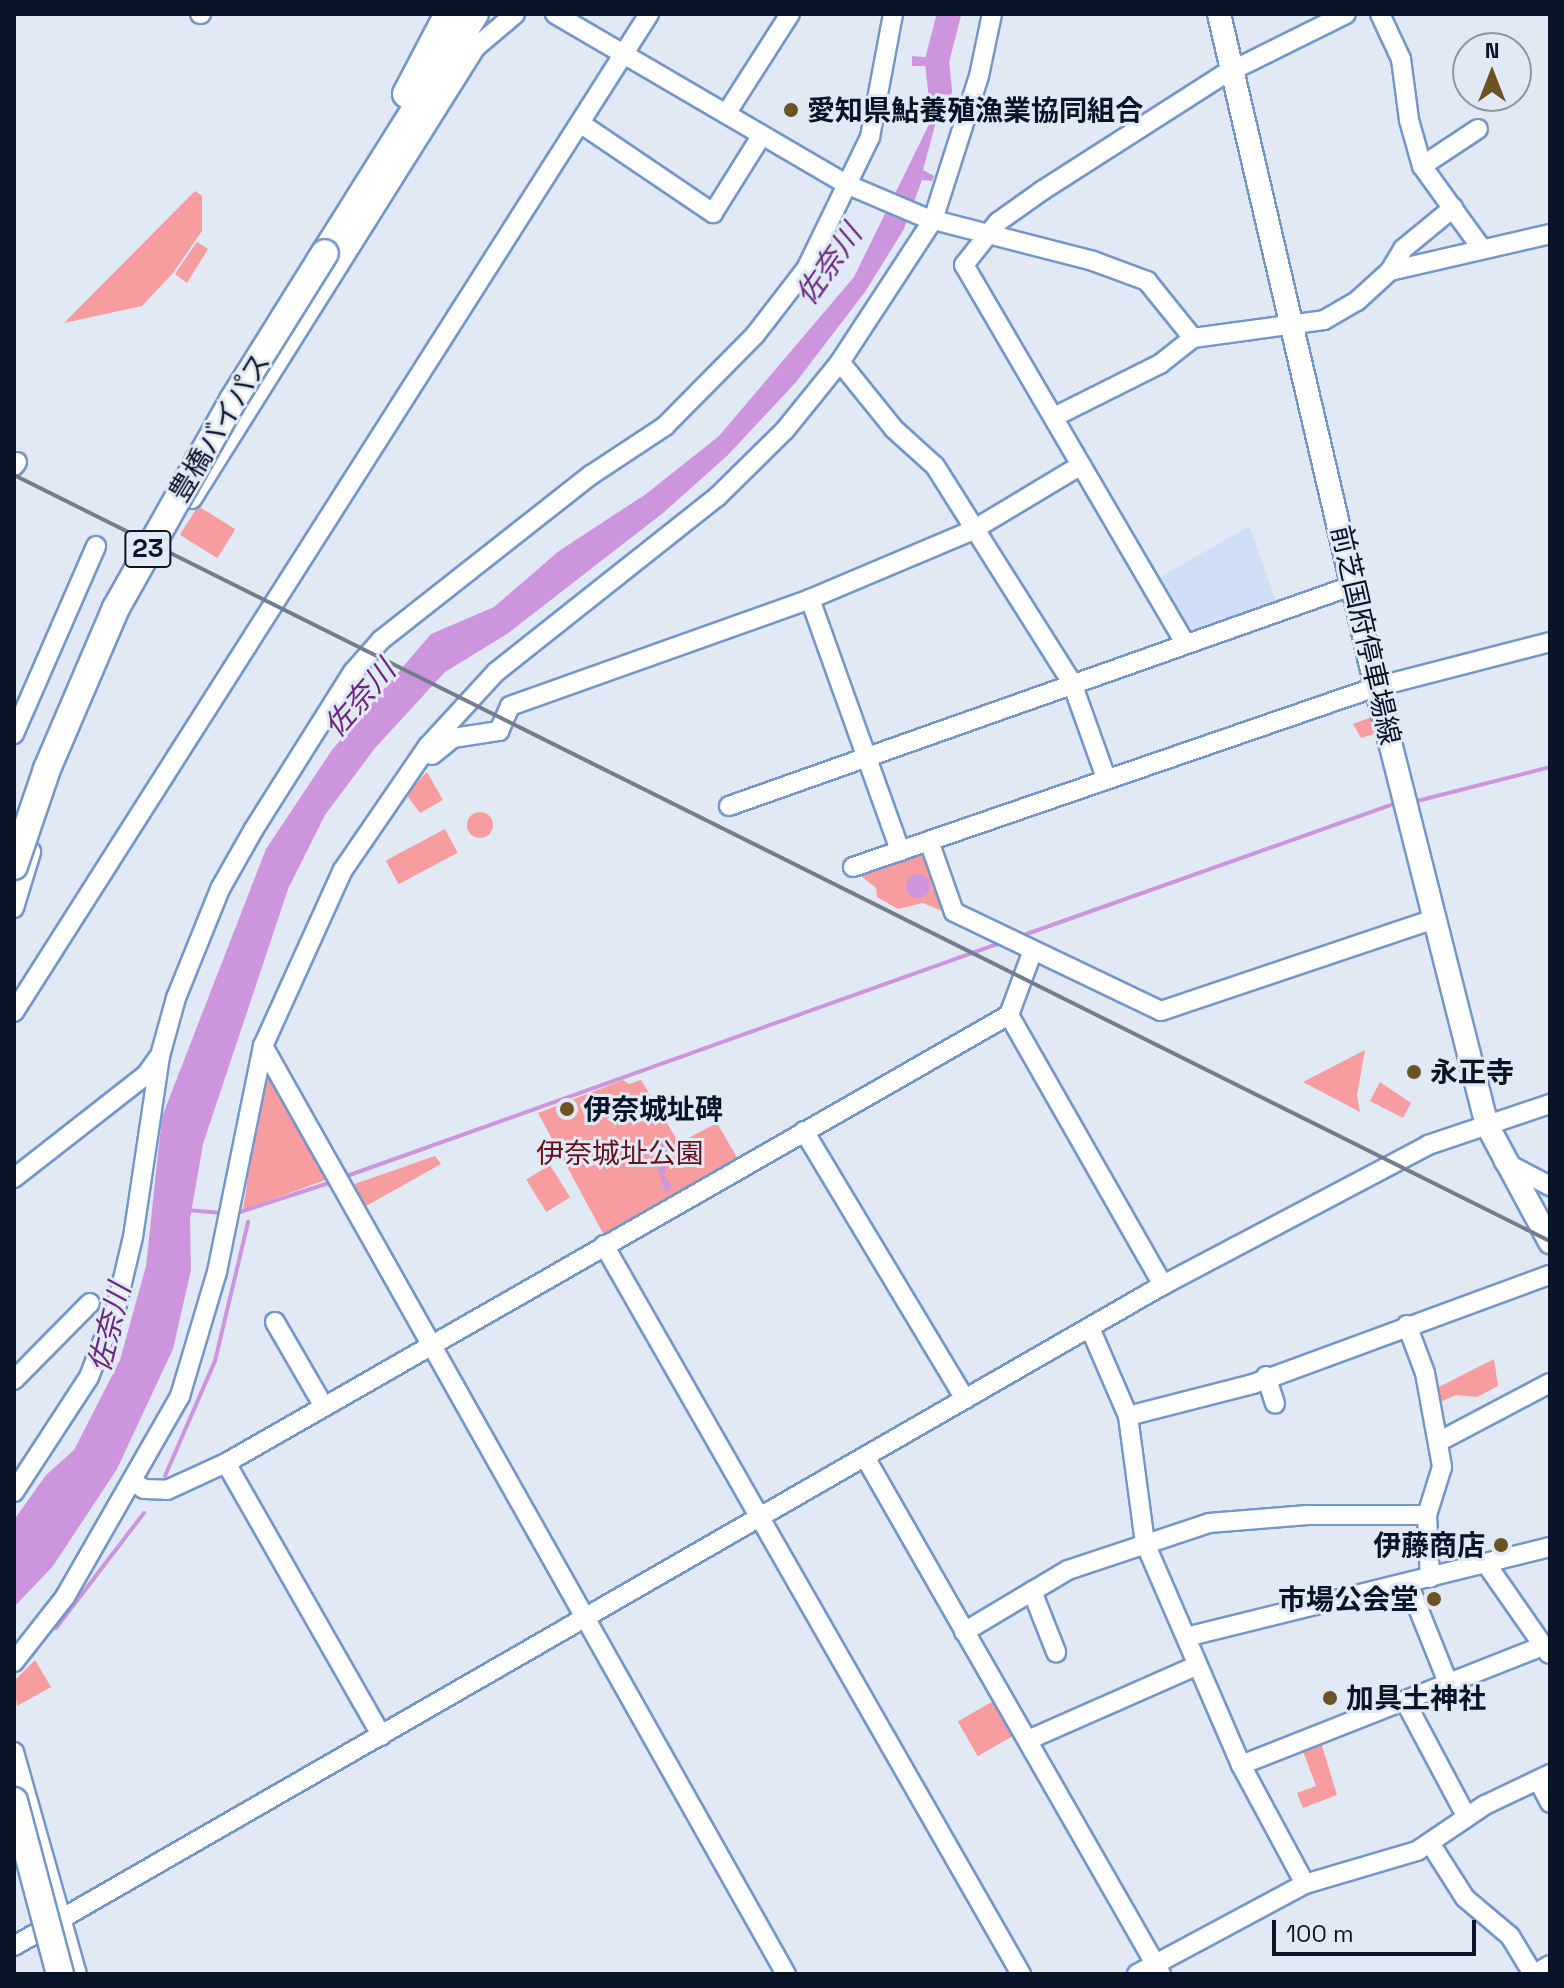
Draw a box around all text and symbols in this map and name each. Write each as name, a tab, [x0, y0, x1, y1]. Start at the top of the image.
north arrow	[1452, 32, 1532, 112]
text: N	[1485, 36, 1499, 64]
place label: 愛知県鮎養殖漁業協同組合	[807, 93, 1143, 127]
marker: 愛知県鮎養殖漁業協同組合	[782, 101, 800, 119]
water label: 佐奈川	[788, 218, 870, 312]
street label: 豊橋バイパス	[161, 346, 277, 508]
street label: 前芝国府停車場線	[1324, 522, 1408, 748]
road number: 23	[124, 527, 172, 571]
water label: 佐奈川	[317, 653, 403, 745]
place label: 永正寺	[1430, 1055, 1514, 1089]
marker: 永正寺	[1405, 1063, 1423, 1081]
place label: 伊奈城址碑	[583, 1092, 723, 1126]
marker: 伊奈城址碑	[558, 1100, 576, 1118]
park label: 伊奈城址公園	[536, 1136, 704, 1170]
water label: 佐奈川	[82, 1280, 138, 1376]
place label: 伊藤商店	[1373, 1528, 1485, 1562]
marker: 伊藤商店	[1492, 1536, 1510, 1554]
place label: 市場公会堂	[1278, 1582, 1418, 1616]
marker: 市場公会堂	[1425, 1590, 1443, 1608]
place label: 加具土神社	[1346, 1681, 1486, 1715]
marker: 加具土神社	[1321, 1689, 1339, 1707]
scale bar	[1276, 1904, 1480, 1954]
text: 100 m	[1286, 1918, 1354, 1949]

